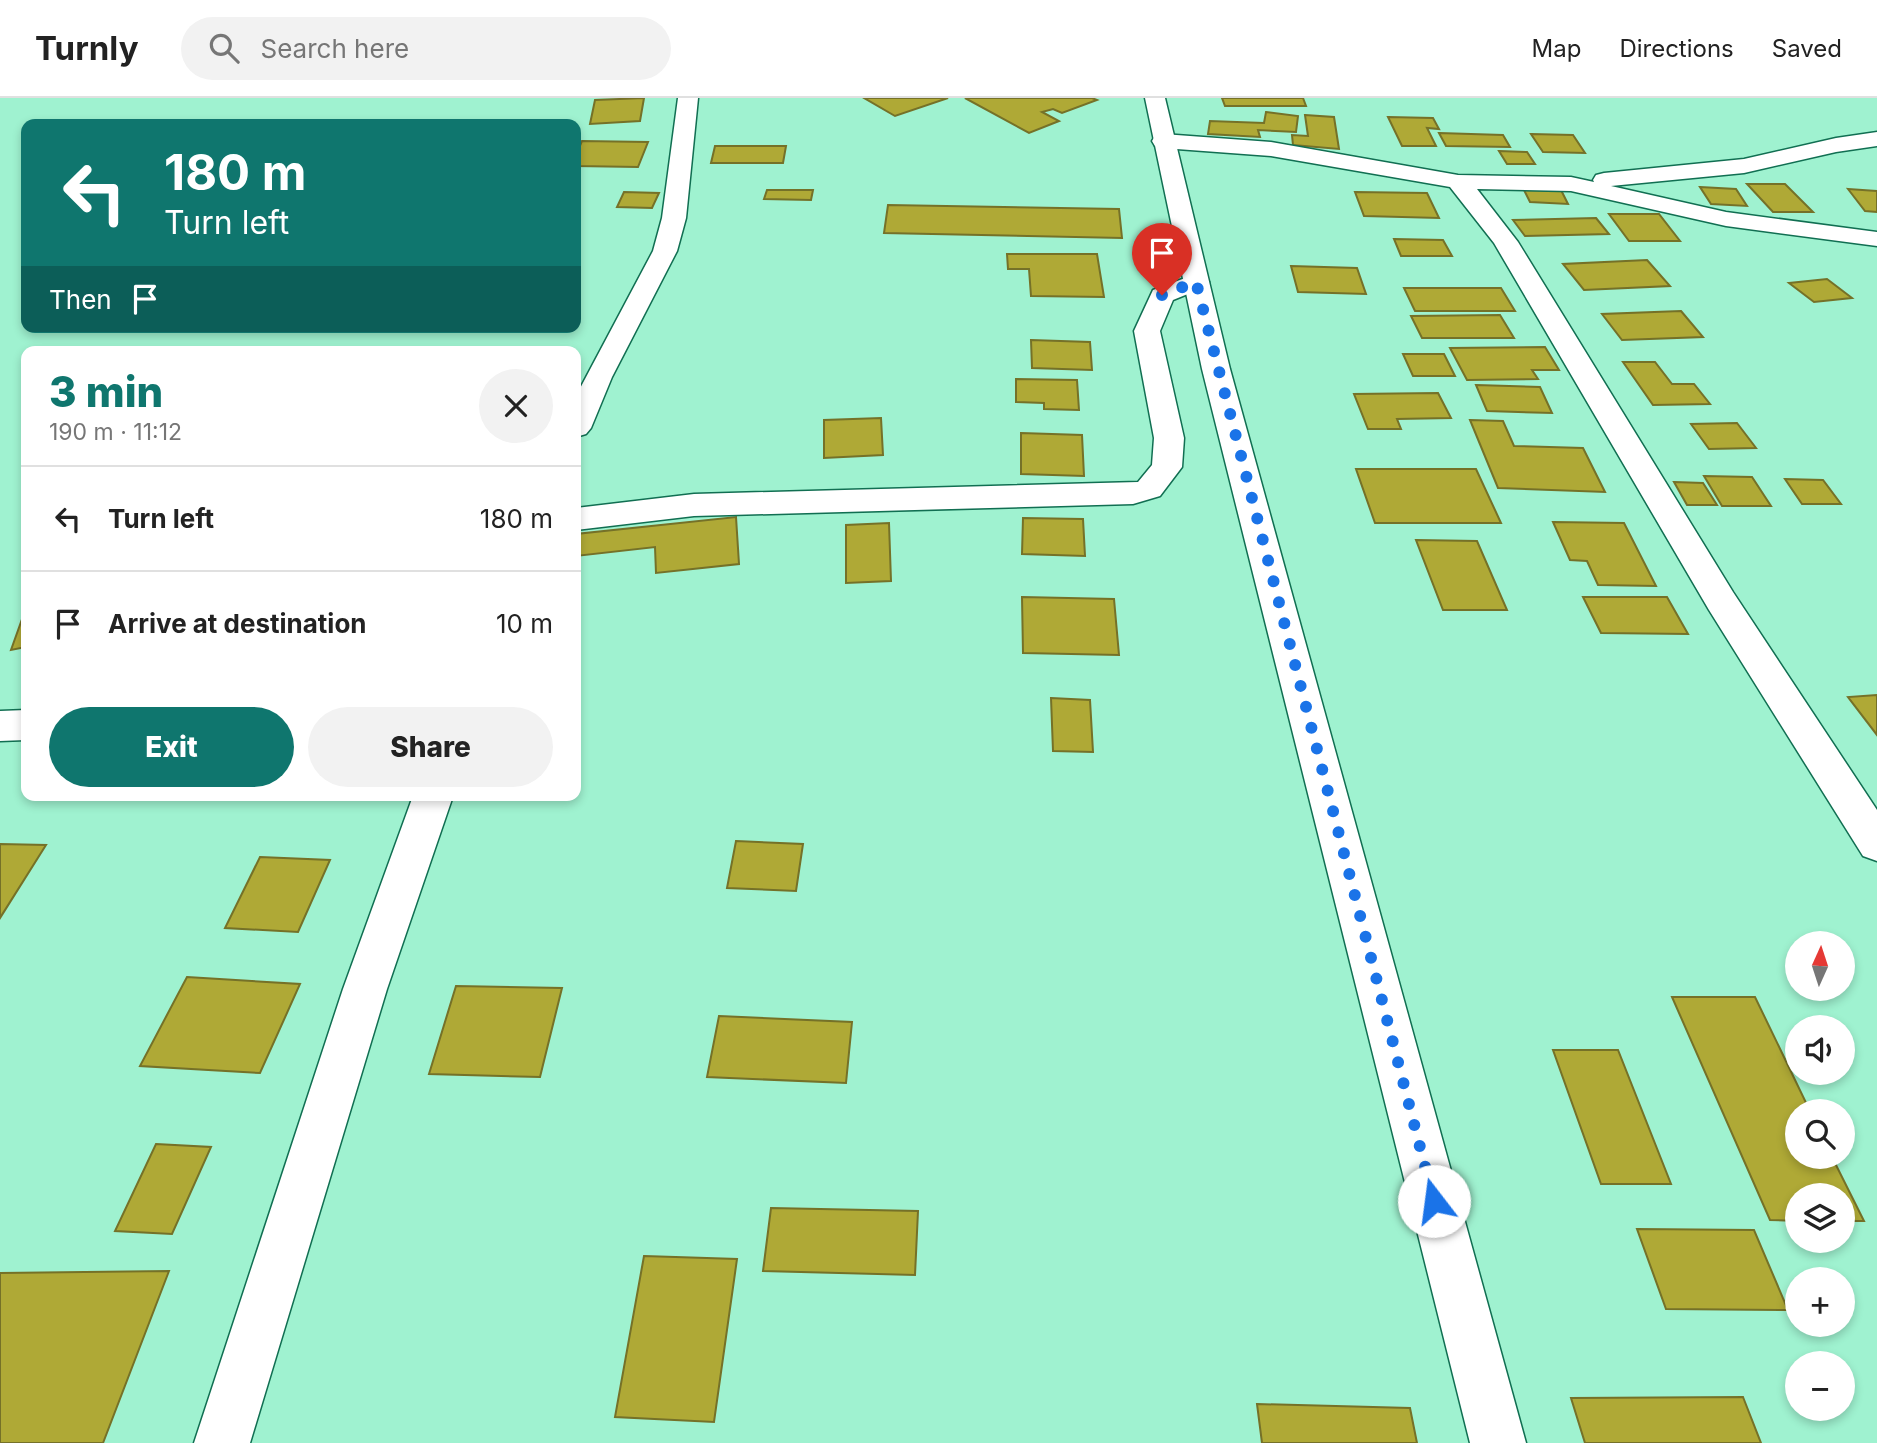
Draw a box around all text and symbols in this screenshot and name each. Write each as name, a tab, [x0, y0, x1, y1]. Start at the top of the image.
search box	[181, 17, 671, 80]
text: Turnly	[35, 28, 139, 68]
icon: search	[205, 29, 243, 67]
text: Search here	[261, 33, 409, 64]
text: Map	[1532, 34, 1581, 63]
text: Directions	[1619, 34, 1734, 63]
text: Saved	[1772, 34, 1842, 63]
text: 180 m	[164, 143, 306, 202]
icon: left	[49, 147, 140, 238]
text: Turn left	[164, 203, 289, 242]
pin	[1132, 223, 1192, 295]
icon: arrive	[1143, 234, 1181, 272]
icon: arrive	[126, 280, 164, 318]
text: Then	[49, 284, 112, 315]
text: 3 min	[49, 366, 163, 417]
button: close	[479, 369, 553, 443]
text: 190 m · 11:12	[49, 418, 182, 446]
icon: left	[49, 500, 87, 538]
text: Turn left	[108, 503, 214, 534]
text: 180 m	[480, 503, 553, 534]
icon: arrive	[49, 605, 87, 643]
text: Arrive at destination	[108, 608, 367, 639]
text: 10 m	[496, 608, 553, 639]
button: Exit	[49, 707, 294, 787]
button: Share	[308, 707, 553, 787]
north arrow	[1785, 931, 1855, 1001]
map controls	[1785, 931, 1855, 1421]
button: sound	[1785, 1015, 1855, 1085]
button: search	[1785, 1099, 1855, 1169]
position arrow	[1397, 1164, 1471, 1238]
button: layers	[1785, 1183, 1855, 1253]
button: +	[1785, 1267, 1855, 1337]
button: −	[1785, 1351, 1855, 1421]

